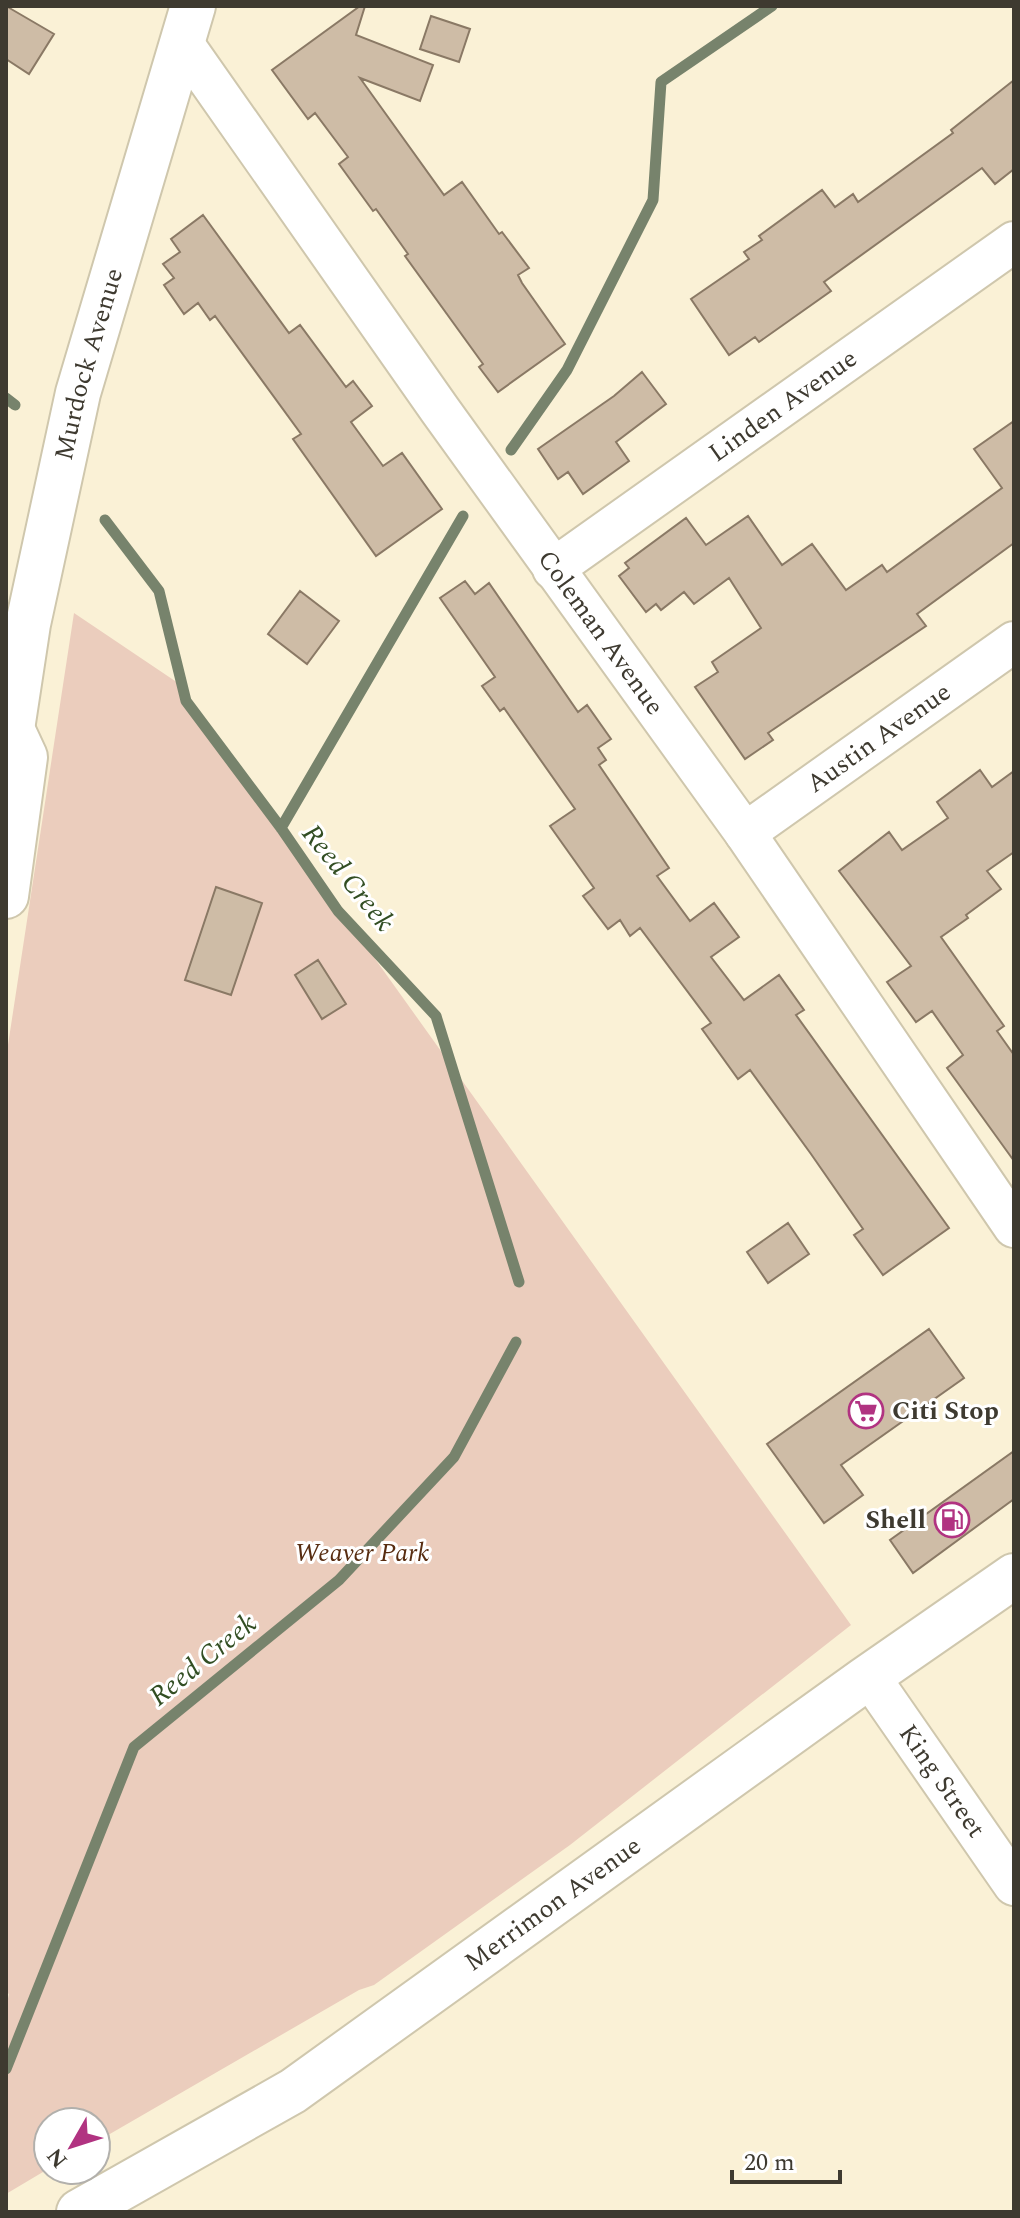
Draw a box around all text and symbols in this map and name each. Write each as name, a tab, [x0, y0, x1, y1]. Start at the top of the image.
street label: Murdock Avenue	[44, 263, 134, 464]
street label: Linden Avenue	[700, 339, 866, 473]
street label: Coleman Avenue	[527, 542, 674, 724]
street label: Austin Avenue	[798, 673, 959, 803]
water label: Reed Creek	[291, 815, 405, 941]
place label: Citi Stop	[892, 1391, 999, 1431]
supermarket icon: Citi Stop	[847, 1392, 885, 1430]
place label: Shell	[865, 1500, 926, 1540]
fuel station icon: Shell	[933, 1501, 971, 1539]
park label: Weaver Park	[295, 1533, 429, 1573]
water label: Reed Creek	[140, 1603, 266, 1717]
street label: King Street	[888, 1716, 996, 1846]
street label: Merrimon Avenue	[456, 1826, 650, 1982]
north arrow	[32, 2106, 112, 2186]
scale bar	[732, 2134, 840, 2184]
text: N	[39, 2140, 76, 2175]
text: 20 m	[744, 2145, 795, 2181]

